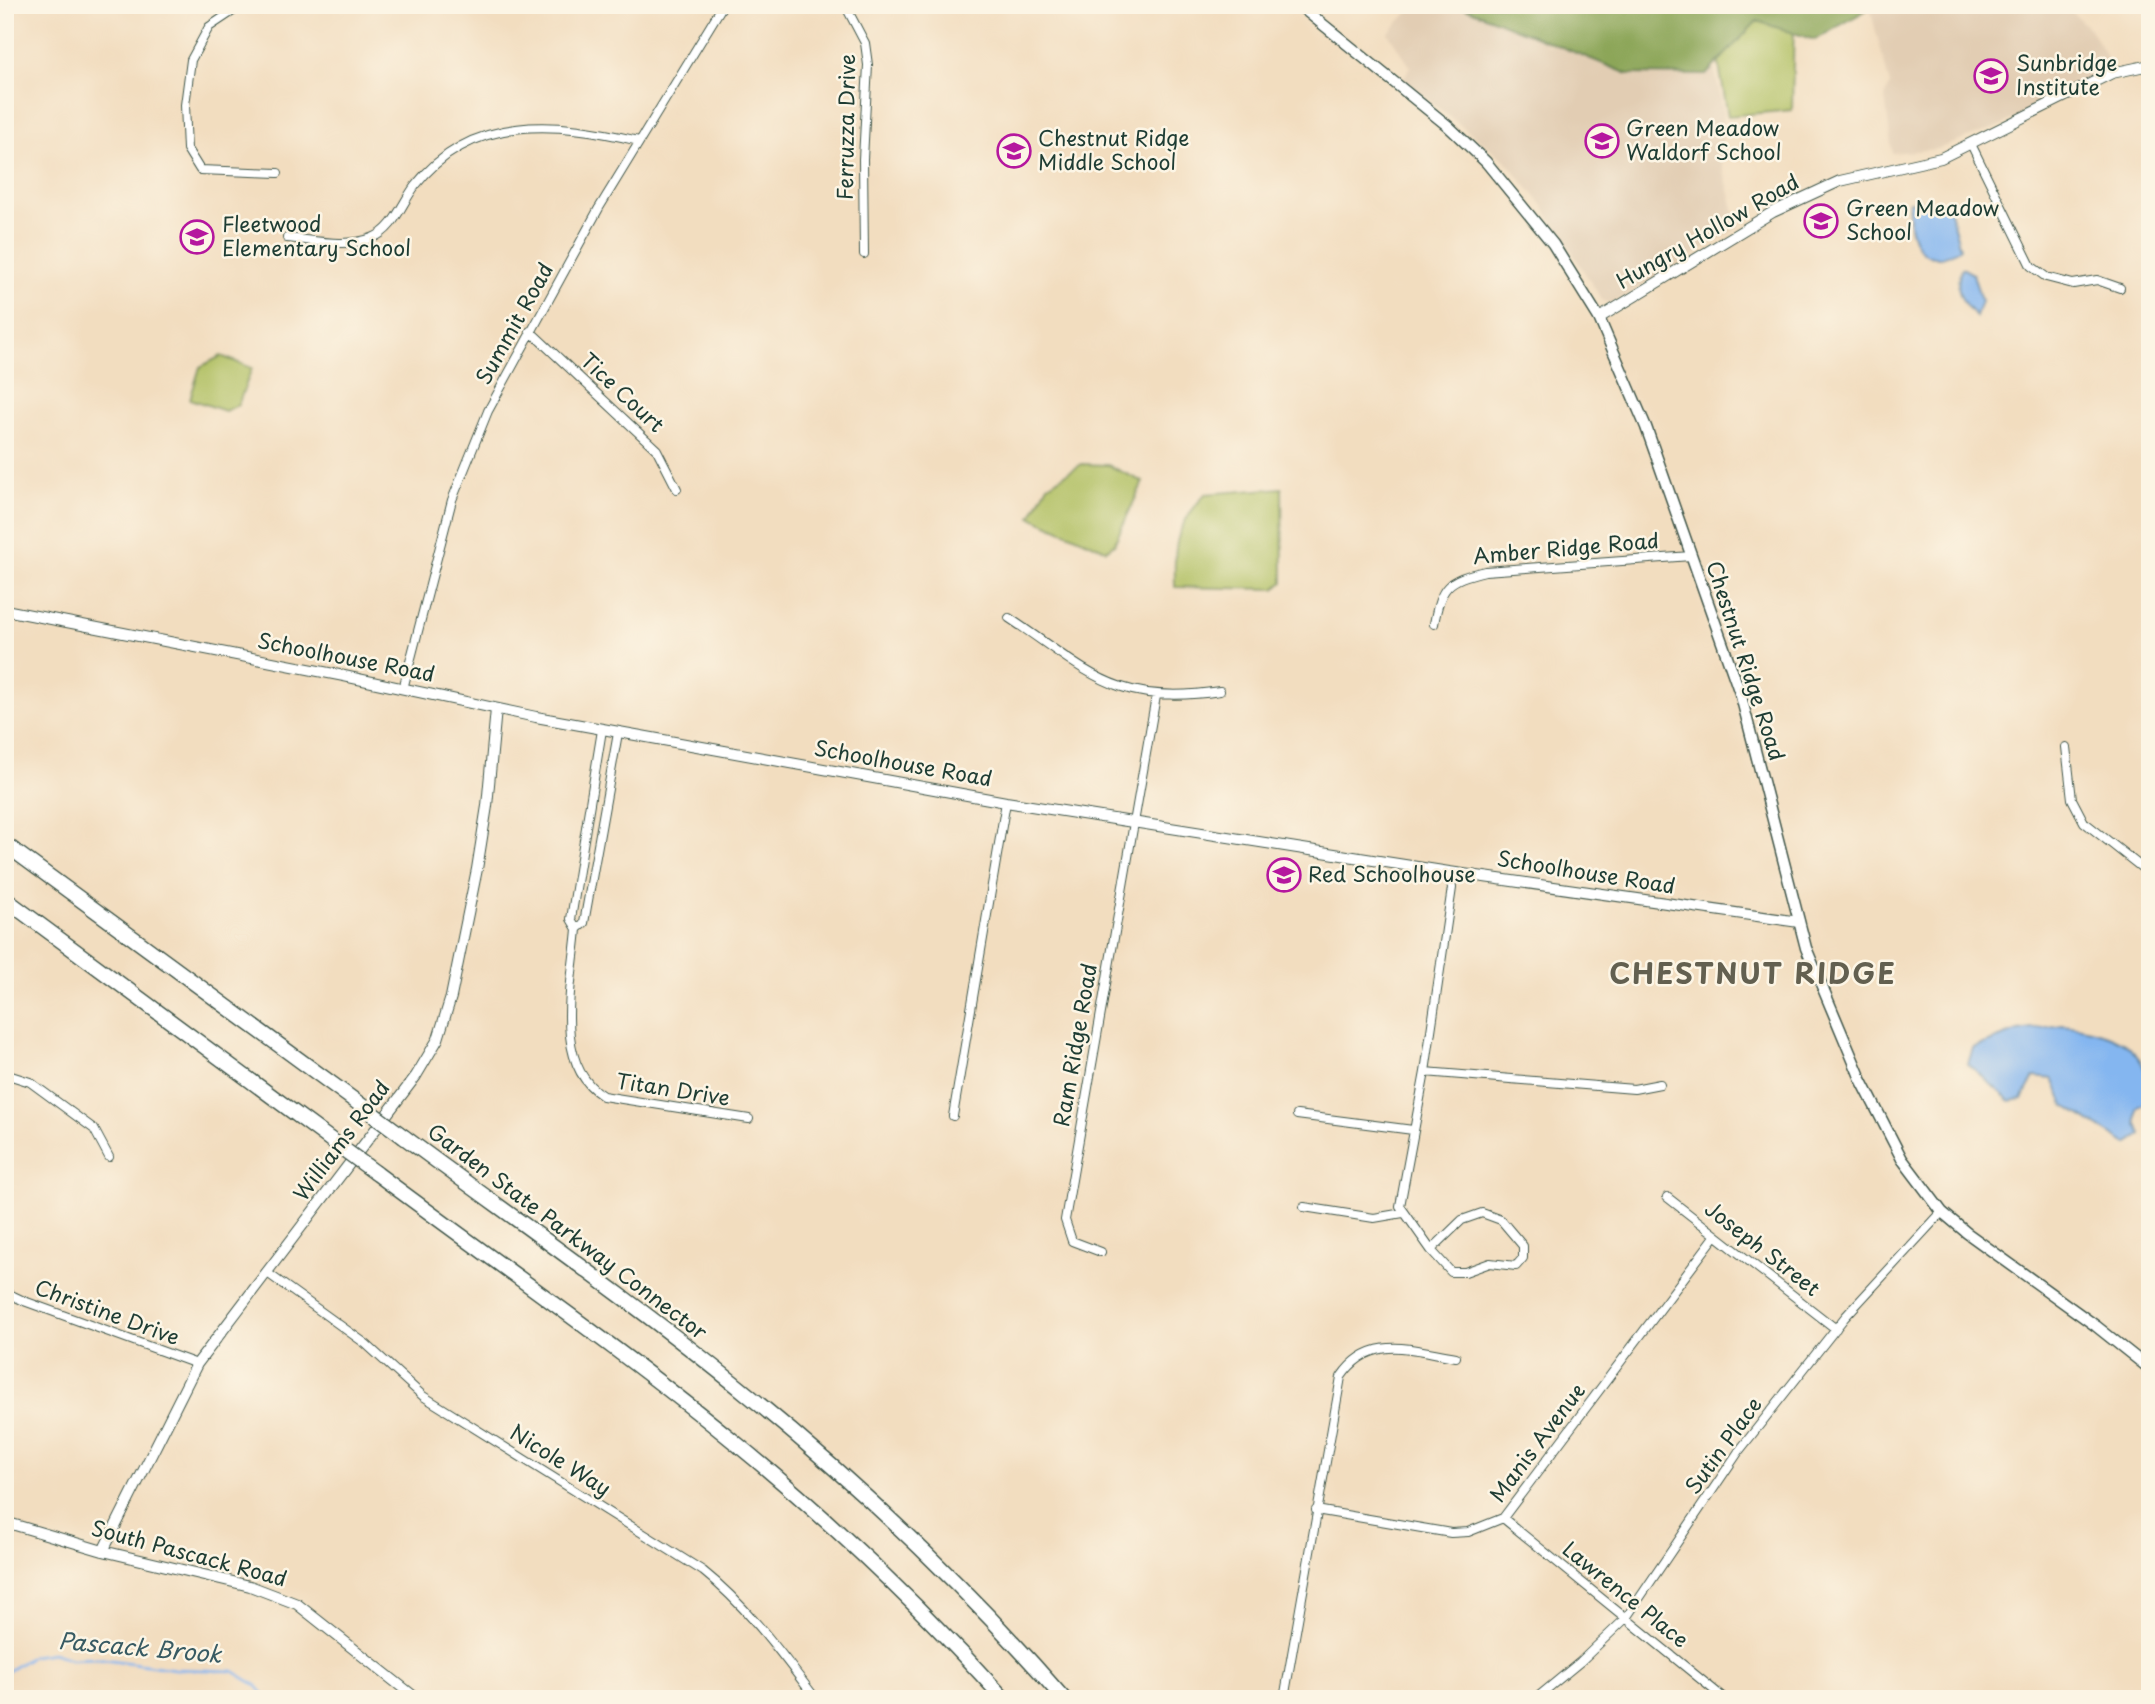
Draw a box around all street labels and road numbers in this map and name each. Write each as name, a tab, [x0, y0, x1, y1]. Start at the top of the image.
street label: Ferruzza Drive	[828, 54, 862, 200]
street label: Hungry Hollow Road	[1610, 165, 1804, 296]
street label: Summit Road	[467, 256, 560, 390]
street label: Tice Court	[574, 344, 673, 439]
street label: Amber Ridge Road	[1471, 523, 1660, 571]
street label: Chestnut Ridge Road	[1699, 556, 1794, 764]
street label: Schoolhouse Road	[255, 623, 438, 689]
street label: Schoolhouse Road	[812, 731, 995, 793]
street label: Schoolhouse Road	[1495, 841, 1678, 901]
street label: Ram Ridge Road	[1044, 960, 1104, 1129]
street label: Titan Drive	[614, 1063, 732, 1113]
street label: Williams Road	[284, 1073, 397, 1207]
street label: Garden State Parkway Connector	[422, 1114, 715, 1347]
street label: Joseph Street	[1699, 1192, 1828, 1303]
street label: Christine Drive	[31, 1270, 185, 1352]
street label: Manis Avenue	[1481, 1375, 1592, 1508]
street label: Sutin Place	[1676, 1389, 1769, 1500]
street label: Nicole Way	[504, 1415, 618, 1503]
street label: South Pascack Road	[88, 1511, 291, 1594]
street label: Lawrence Place	[1556, 1532, 1696, 1654]

